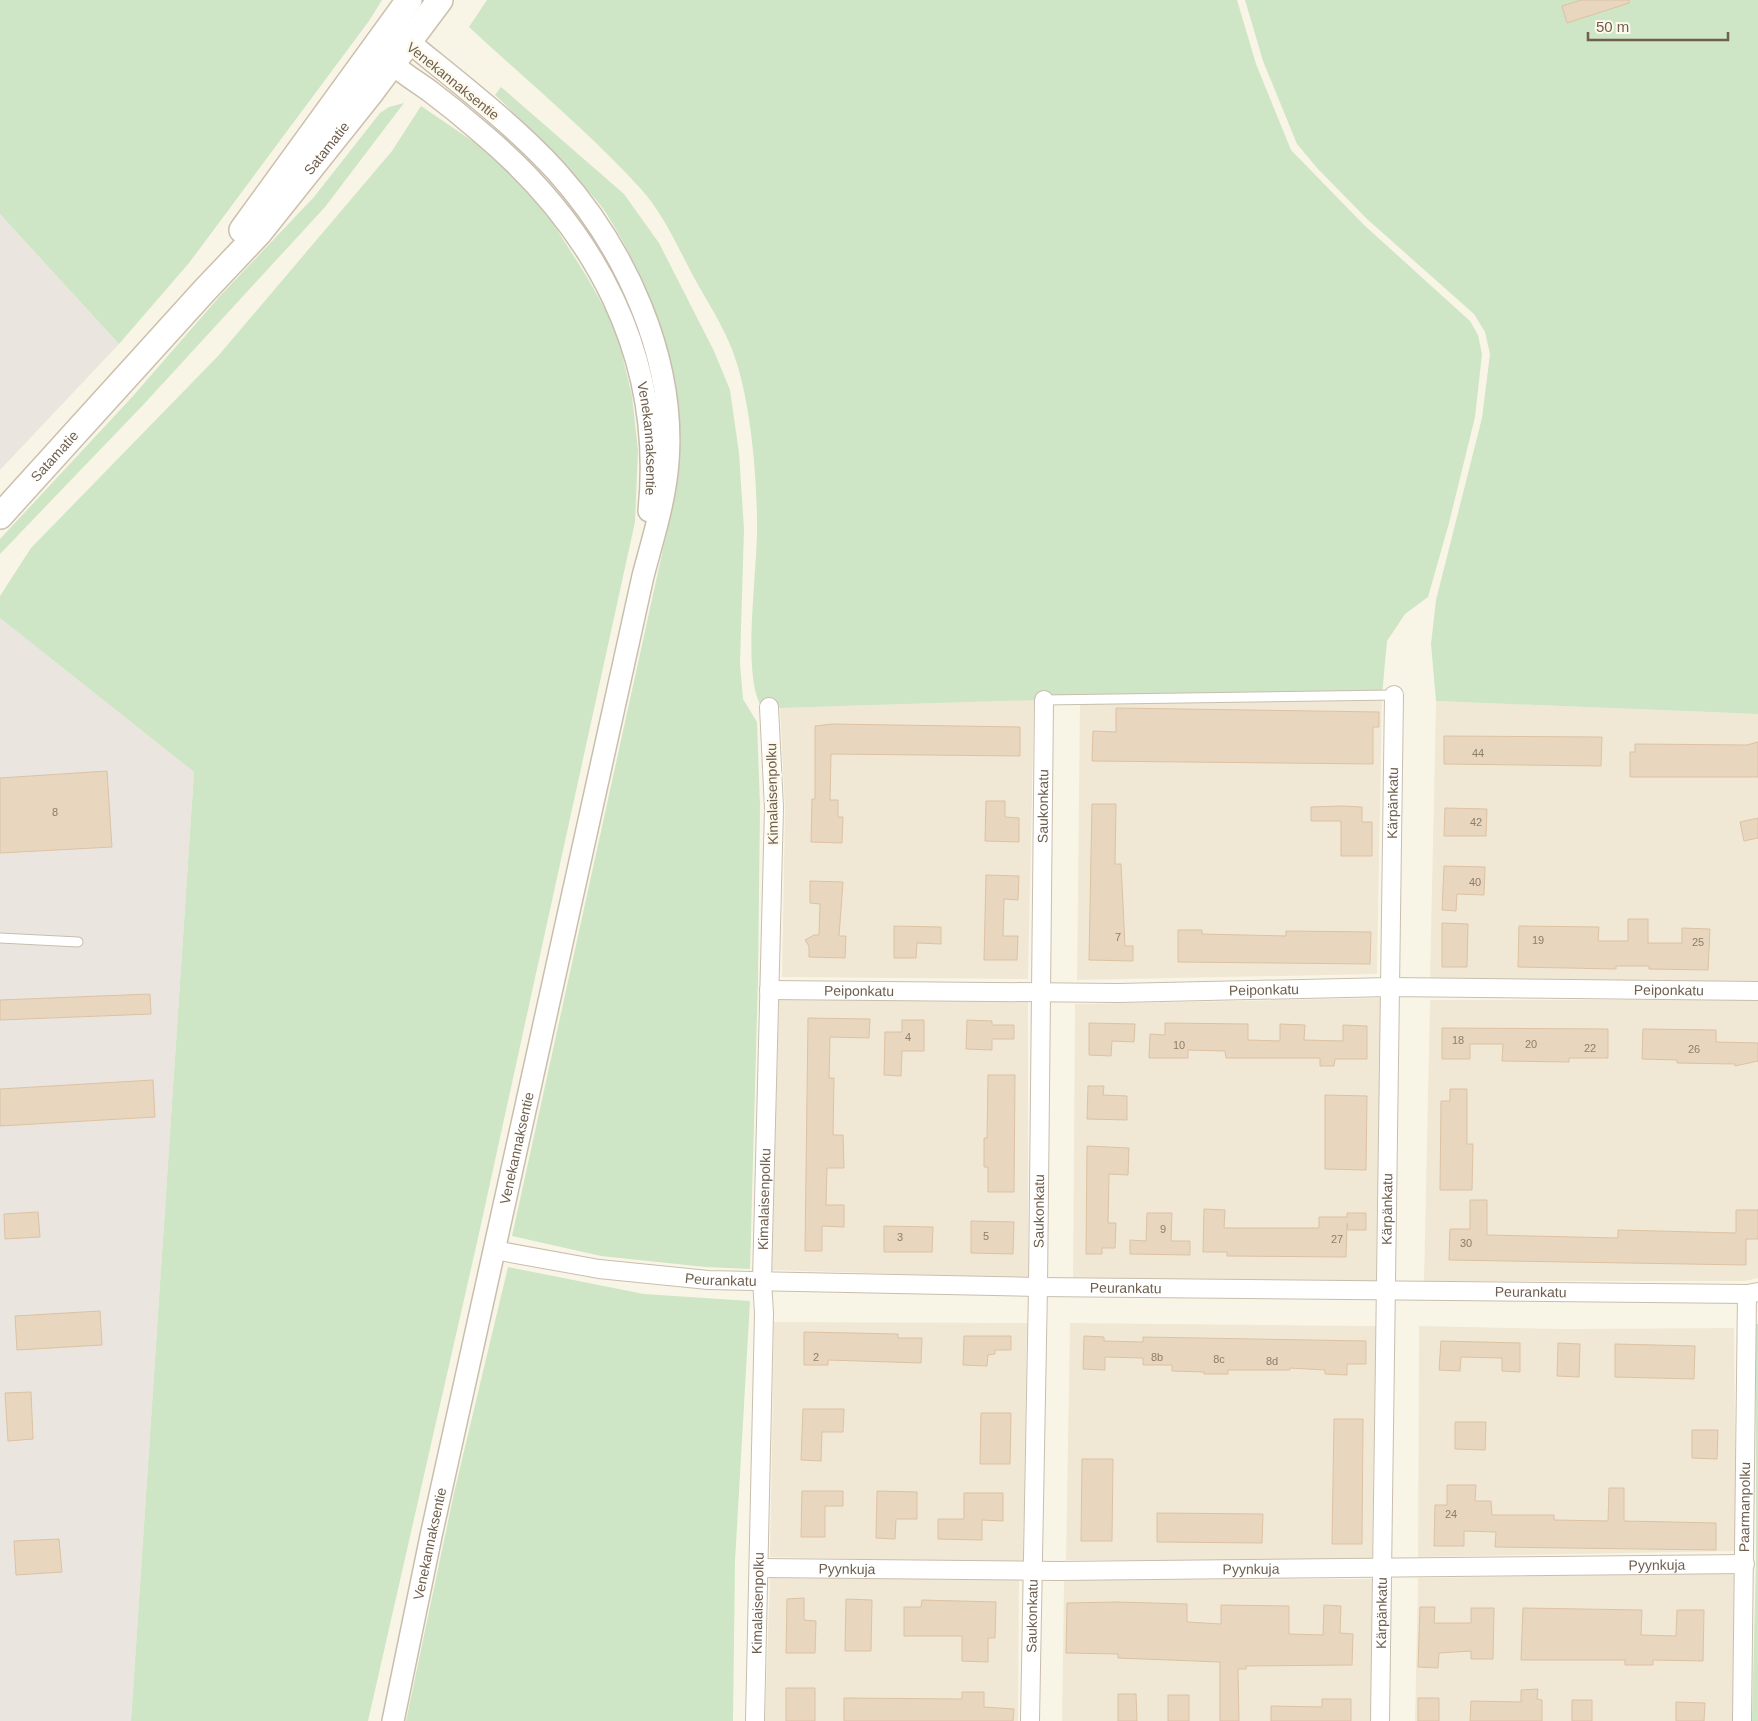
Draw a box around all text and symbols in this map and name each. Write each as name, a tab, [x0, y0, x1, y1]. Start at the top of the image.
scale bar	[1588, 10, 1728, 42]
text: 50 m	[1596, 18, 1629, 35]
street label: Venekannaksentie	[403, 39, 503, 123]
street label: Satamatie	[301, 118, 353, 178]
street label: Venekannaksentie	[634, 380, 659, 496]
street label: Satamatie	[27, 427, 82, 485]
street label: Kimalaisenpolku	[763, 743, 781, 845]
house number: 44	[1472, 747, 1484, 759]
street label: Kärpänkatu	[1384, 767, 1401, 839]
street label: Saukonkatu	[1035, 769, 1051, 843]
house number: 8	[52, 806, 58, 818]
house number: 42	[1470, 816, 1482, 828]
house number: 40	[1469, 876, 1481, 888]
house number: 7	[1115, 931, 1121, 943]
house number: 19	[1532, 934, 1544, 946]
house number: 25	[1692, 936, 1704, 948]
street label: Peiponkatu	[1229, 981, 1299, 999]
street label: Peiponkatu	[824, 982, 894, 999]
street label: Peiponkatu	[1634, 982, 1704, 998]
house number: 4	[905, 1031, 911, 1043]
house number: 18	[1452, 1034, 1464, 1046]
house number: 20	[1525, 1038, 1537, 1050]
house number: 10	[1173, 1039, 1185, 1051]
house number: 22	[1584, 1042, 1596, 1054]
house number: 26	[1688, 1043, 1700, 1055]
street label: Venekannaksentie	[496, 1090, 537, 1206]
street label: Kimalaisenpolku	[755, 1148, 773, 1250]
street label: Kärpänkatu	[1378, 1173, 1395, 1245]
street label: Saukonkatu	[1030, 1174, 1047, 1248]
house number: 9	[1160, 1223, 1166, 1235]
house number: 5	[983, 1230, 989, 1242]
house number: 3	[897, 1231, 903, 1243]
house number: 27	[1331, 1233, 1343, 1245]
house number: 30	[1460, 1237, 1472, 1249]
street label: Peurankatu	[684, 1270, 757, 1289]
street label: Peurankatu	[1090, 1280, 1162, 1296]
street label: Peurankatu	[1495, 1284, 1567, 1300]
house number: 2	[813, 1351, 819, 1363]
house number: 8b	[1151, 1351, 1163, 1363]
house number: 8c	[1213, 1353, 1225, 1365]
house number: 8d	[1266, 1355, 1278, 1367]
street label: Paarmanpolku	[1736, 1462, 1753, 1552]
street label: Venekannaksentie	[410, 1486, 450, 1601]
house number: 24	[1445, 1508, 1457, 1520]
street label: Kimalaisenpolku	[748, 1552, 767, 1654]
street label: Pyynkuja	[1628, 1557, 1686, 1573]
street label: Pyynkuja	[818, 1561, 876, 1577]
street label: Pyynkuja	[1222, 1561, 1280, 1577]
street label: Kärpänkatu	[1373, 1577, 1390, 1649]
street label: Saukonkatu	[1023, 1579, 1041, 1653]

